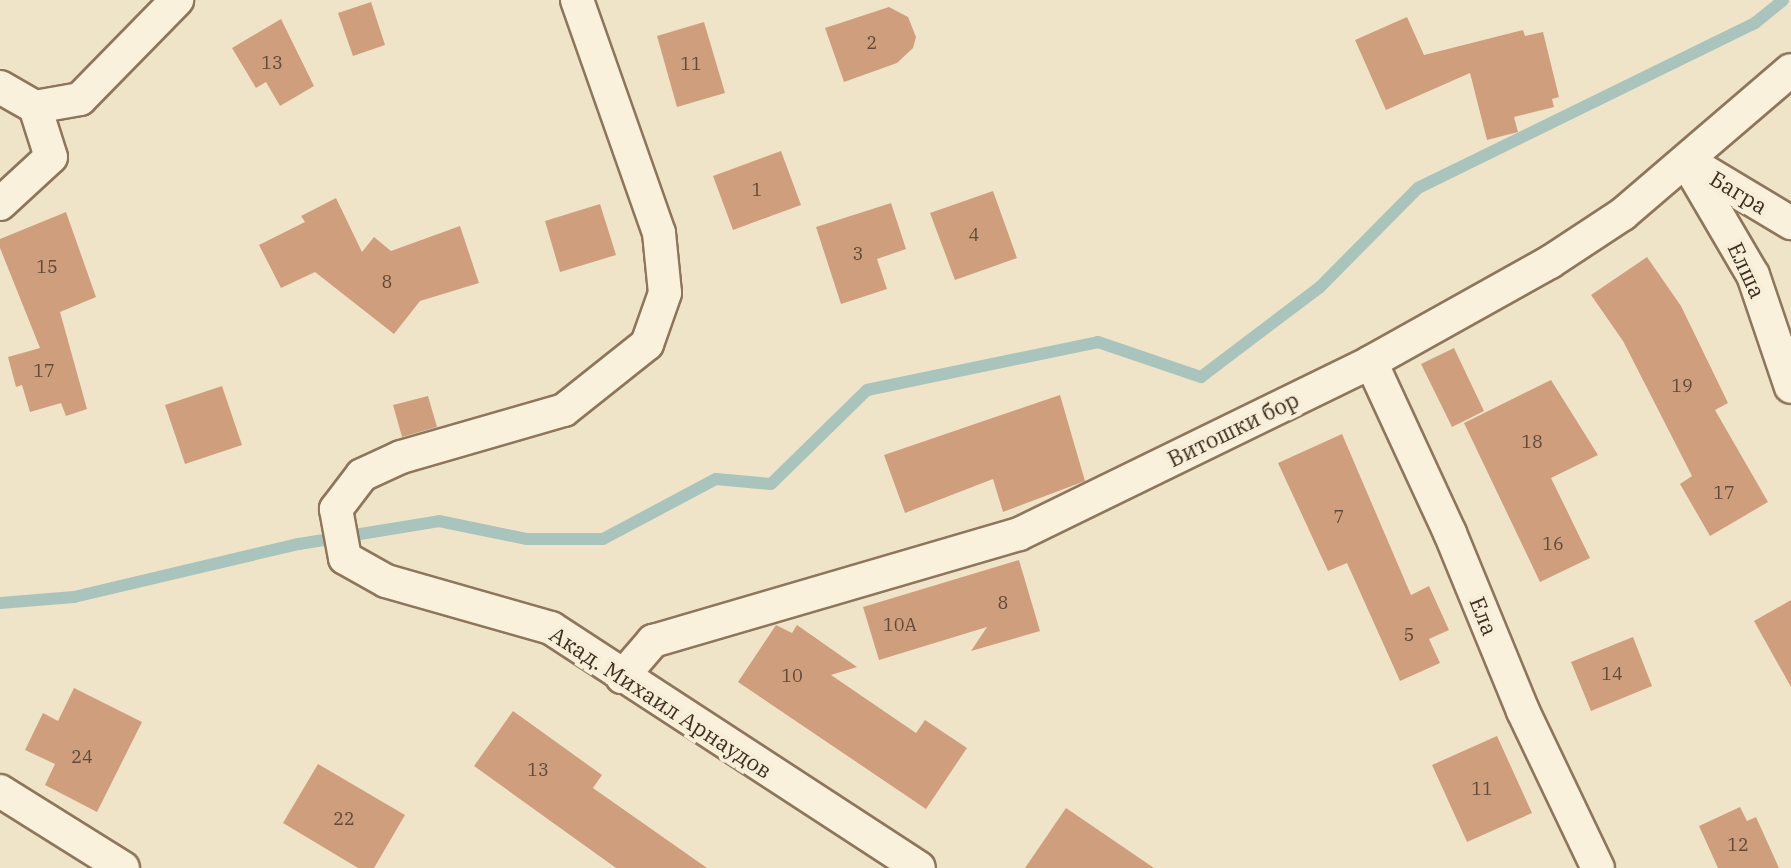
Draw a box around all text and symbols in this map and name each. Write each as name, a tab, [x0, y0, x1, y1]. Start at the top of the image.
house number: 2	[867, 32, 877, 54]
house number: 13	[261, 52, 283, 74]
house number: 11	[680, 53, 702, 75]
street label: Багра	[1706, 165, 1772, 219]
house number: 1	[752, 179, 762, 201]
house number: 4	[969, 224, 979, 246]
street label: Елша	[1723, 238, 1771, 302]
house number: 3	[853, 243, 863, 265]
house number: 15	[36, 256, 58, 278]
house number: 8	[382, 271, 392, 293]
house number: 17	[33, 360, 55, 382]
house number: 19	[1671, 375, 1693, 397]
street label: Витошки бор	[1163, 386, 1303, 472]
house number: 18	[1521, 431, 1543, 453]
house number: 17	[1713, 482, 1735, 504]
house number: 7	[1334, 506, 1344, 528]
house number: 16	[1542, 533, 1564, 555]
house number: 8	[998, 592, 1008, 614]
street label: Ела	[1464, 593, 1504, 639]
house number: 10А	[883, 614, 917, 636]
street label: Акад. Михаил Арнаудов	[545, 620, 777, 784]
house number: 5	[1404, 624, 1414, 646]
house number: 14	[1601, 663, 1623, 685]
house number: 10	[781, 665, 803, 687]
house number: 24	[71, 746, 93, 768]
house number: 13	[527, 759, 549, 781]
house number: 11	[1471, 778, 1493, 800]
house number: 22	[333, 808, 355, 830]
house number: 12	[1727, 834, 1749, 856]

